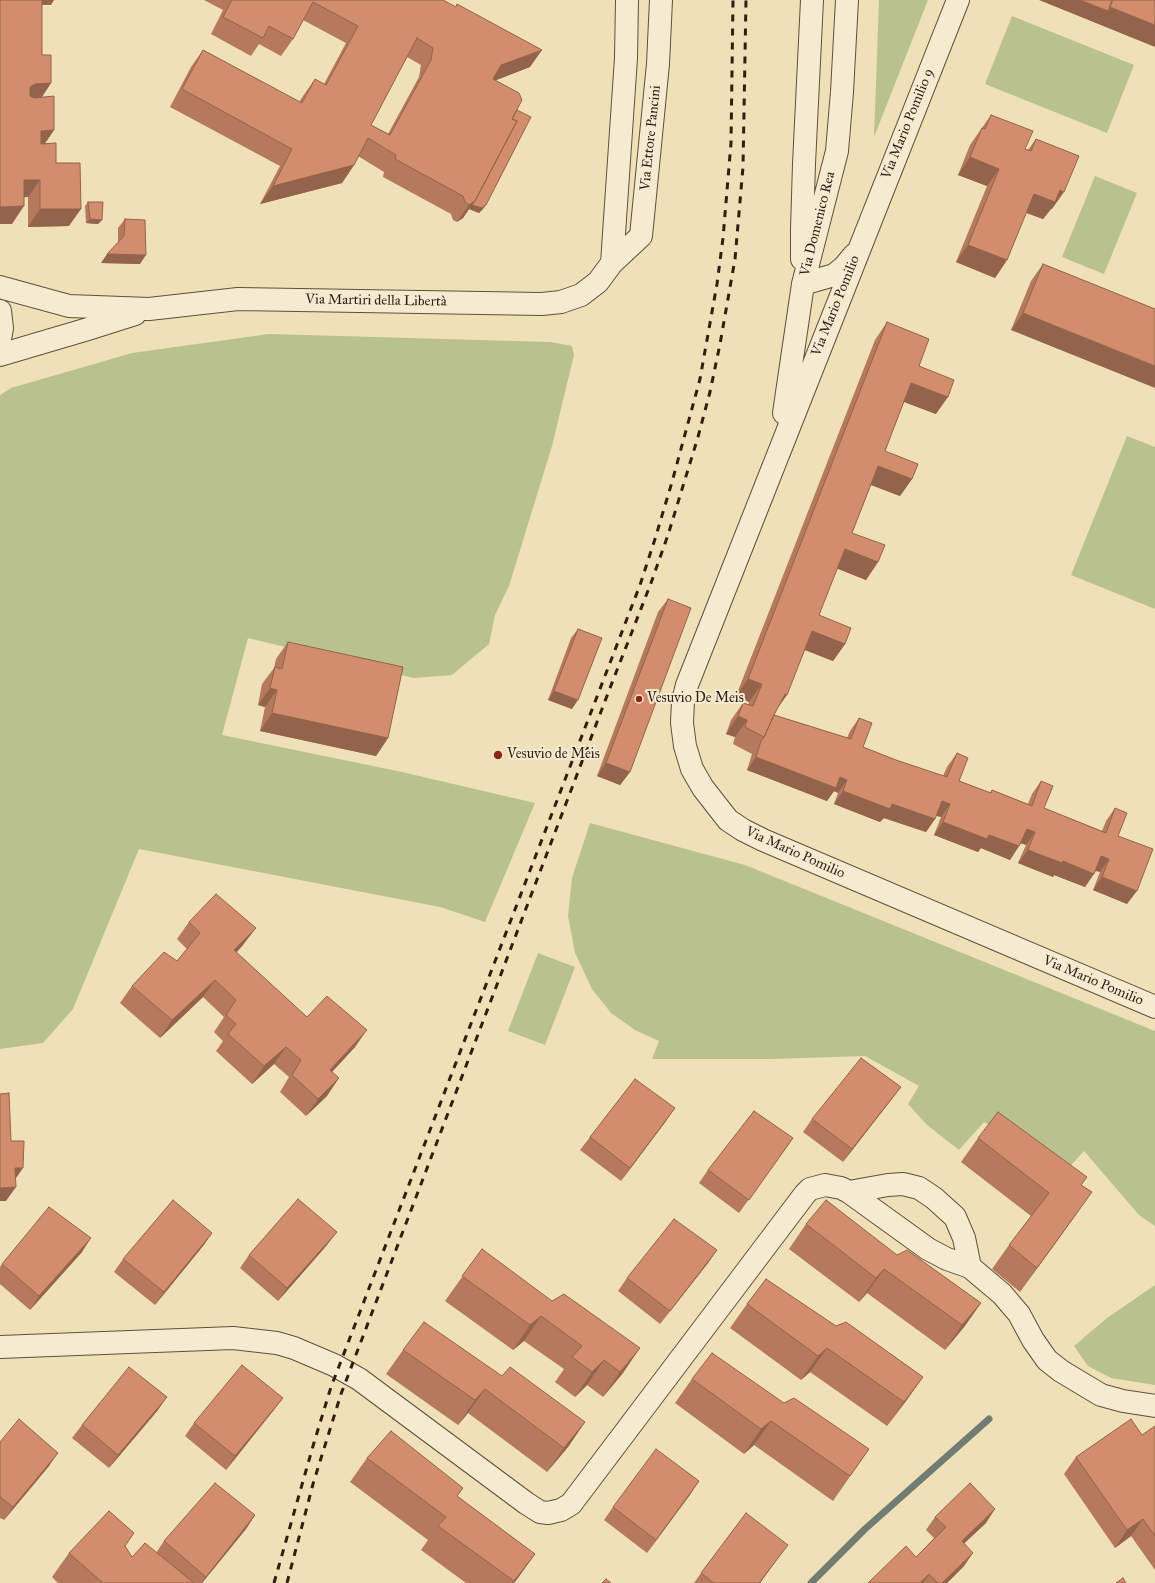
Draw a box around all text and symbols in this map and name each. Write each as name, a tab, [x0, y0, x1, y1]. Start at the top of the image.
street label: Via Mario Pomilio 9	[878, 66, 938, 182]
street label: Via Ettore Pancini	[637, 84, 665, 192]
street label: Via Domenico Rea	[797, 170, 839, 278]
street label: Via Mario Pomilio	[808, 253, 864, 359]
street label: Via Martiri della Libertà	[305, 291, 447, 311]
place label: Vesuvio De Meis	[647, 691, 744, 707]
marker: Vesuvio De Meis	[634, 694, 644, 704]
place label: Vesuvio de Meis	[507, 747, 600, 763]
marker: Vesuvio de Meis	[492, 749, 504, 761]
street label: Via Mario Pomilio	[743, 824, 847, 882]
street label: Via Mario Pomilio	[1040, 952, 1146, 1010]

